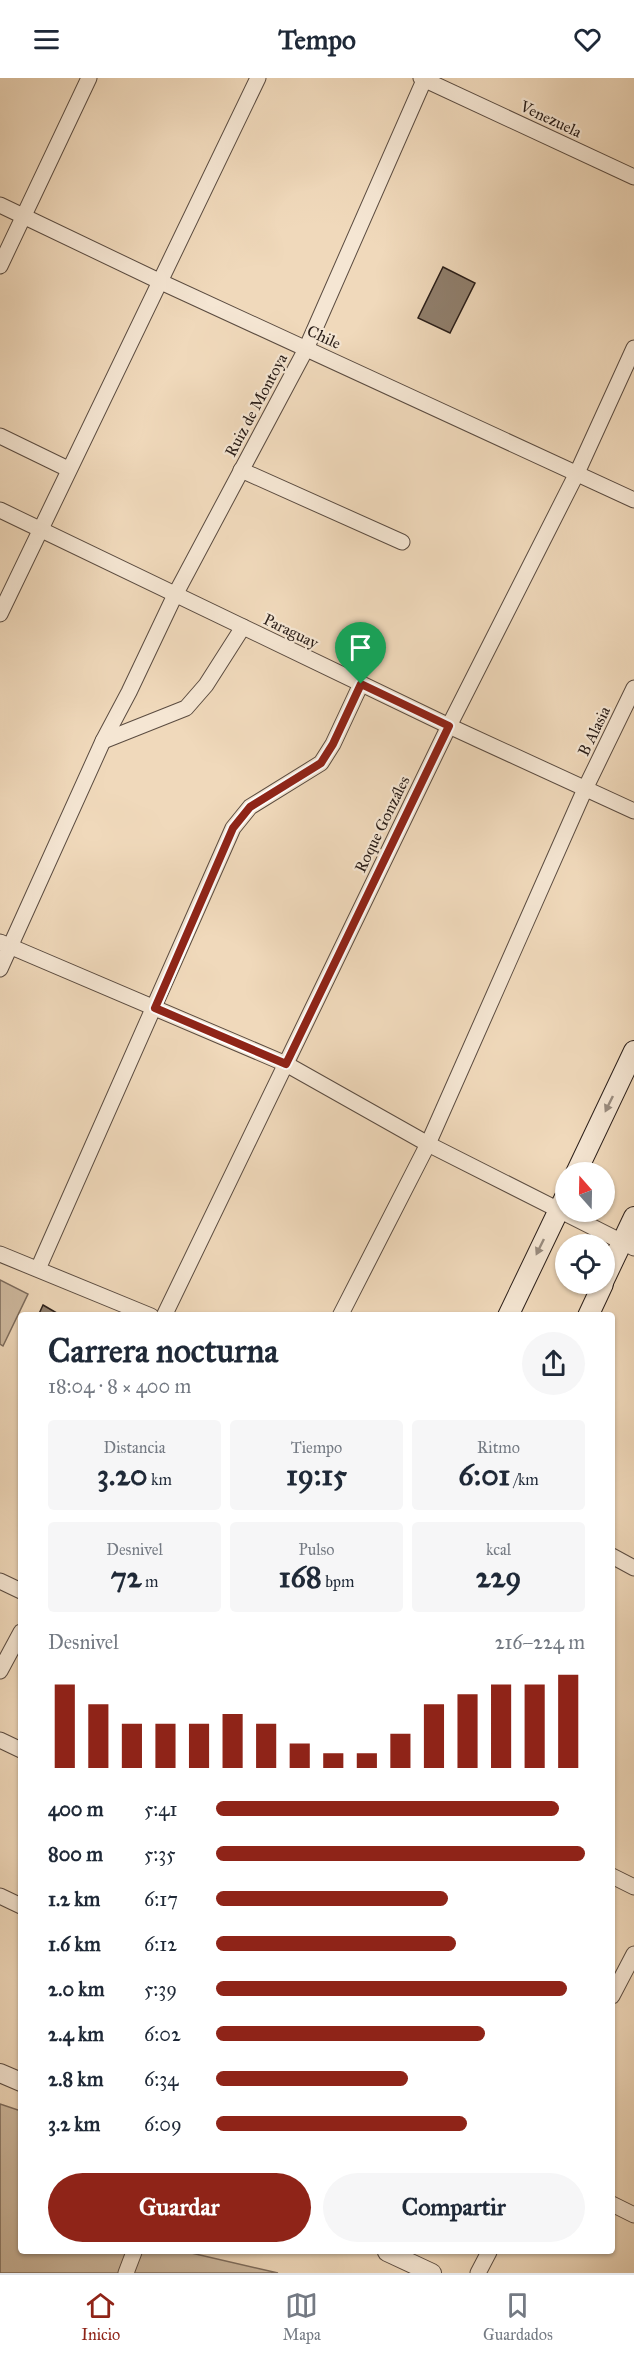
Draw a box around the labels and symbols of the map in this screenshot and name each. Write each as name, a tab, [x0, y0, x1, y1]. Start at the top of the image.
street label: Venezuela	[516, 96, 585, 142]
street label: Chile	[304, 321, 344, 353]
street label: Ruiz de Montoya	[221, 350, 291, 460]
street label: Paraguay	[260, 610, 322, 653]
pin	[335, 622, 386, 684]
street label: B Alasia	[574, 703, 614, 759]
street label: Roque Gonzáles	[350, 772, 415, 876]
one-way arrow	[604, 1096, 613, 1113]
north arrow	[555, 1162, 615, 1222]
one-way arrow	[536, 1239, 545, 1256]

